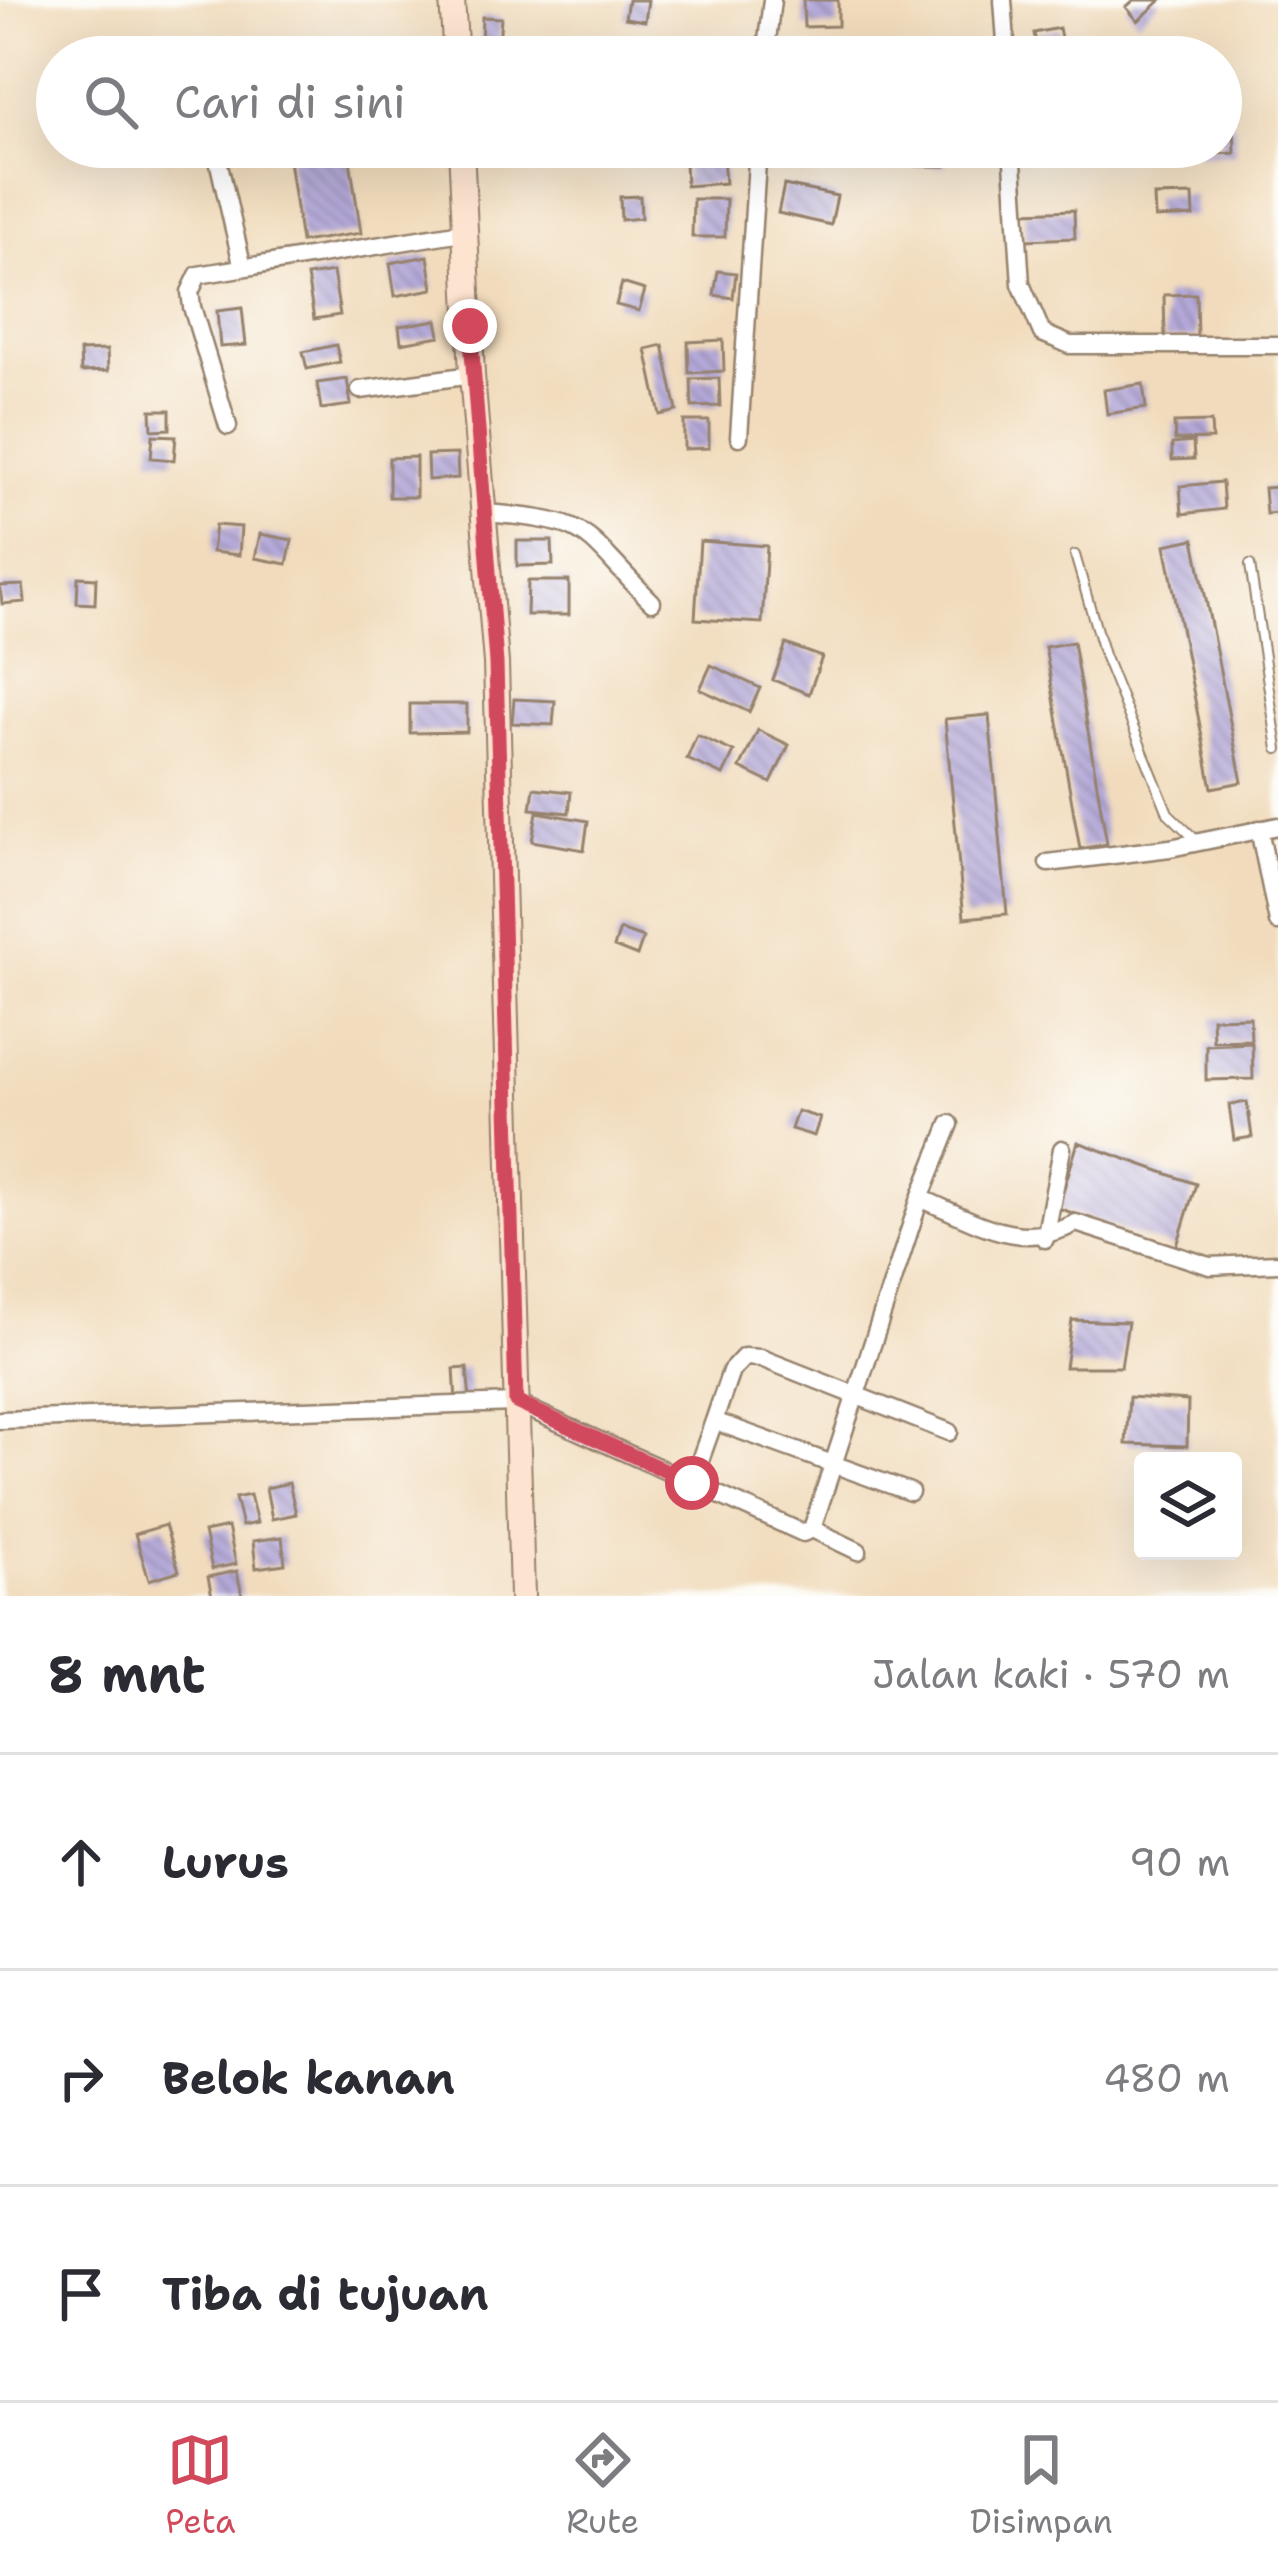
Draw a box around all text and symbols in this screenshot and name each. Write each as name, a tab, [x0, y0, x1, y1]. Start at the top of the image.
search box	[36, 36, 1242, 168]
icon: search	[78, 69, 144, 135]
text: Cari di sini	[174, 72, 406, 132]
route end	[443, 299, 497, 353]
map controls	[1134, 1452, 1242, 1560]
button: layers	[1134, 1452, 1242, 1560]
route start	[665, 1456, 719, 1510]
text: 8 mnt	[48, 1640, 206, 1708]
text: Jalan kaki · 570 m	[872, 1648, 1230, 1700]
icon: ahead	[48, 1829, 114, 1895]
text: Lurus	[162, 1832, 289, 1892]
text: 90 m	[1129, 1836, 1230, 1888]
icon: right	[48, 2045, 114, 2111]
text: Belok kanan	[162, 2048, 455, 2108]
text: 480 m	[1103, 2052, 1230, 2104]
icon: arrive	[48, 2261, 114, 2327]
text: Tiba di tujuan	[162, 2264, 489, 2324]
tab: Peta	[165, 2427, 236, 2544]
tab: Rute	[566, 2427, 639, 2544]
tab: Disimpan	[970, 2427, 1113, 2544]

